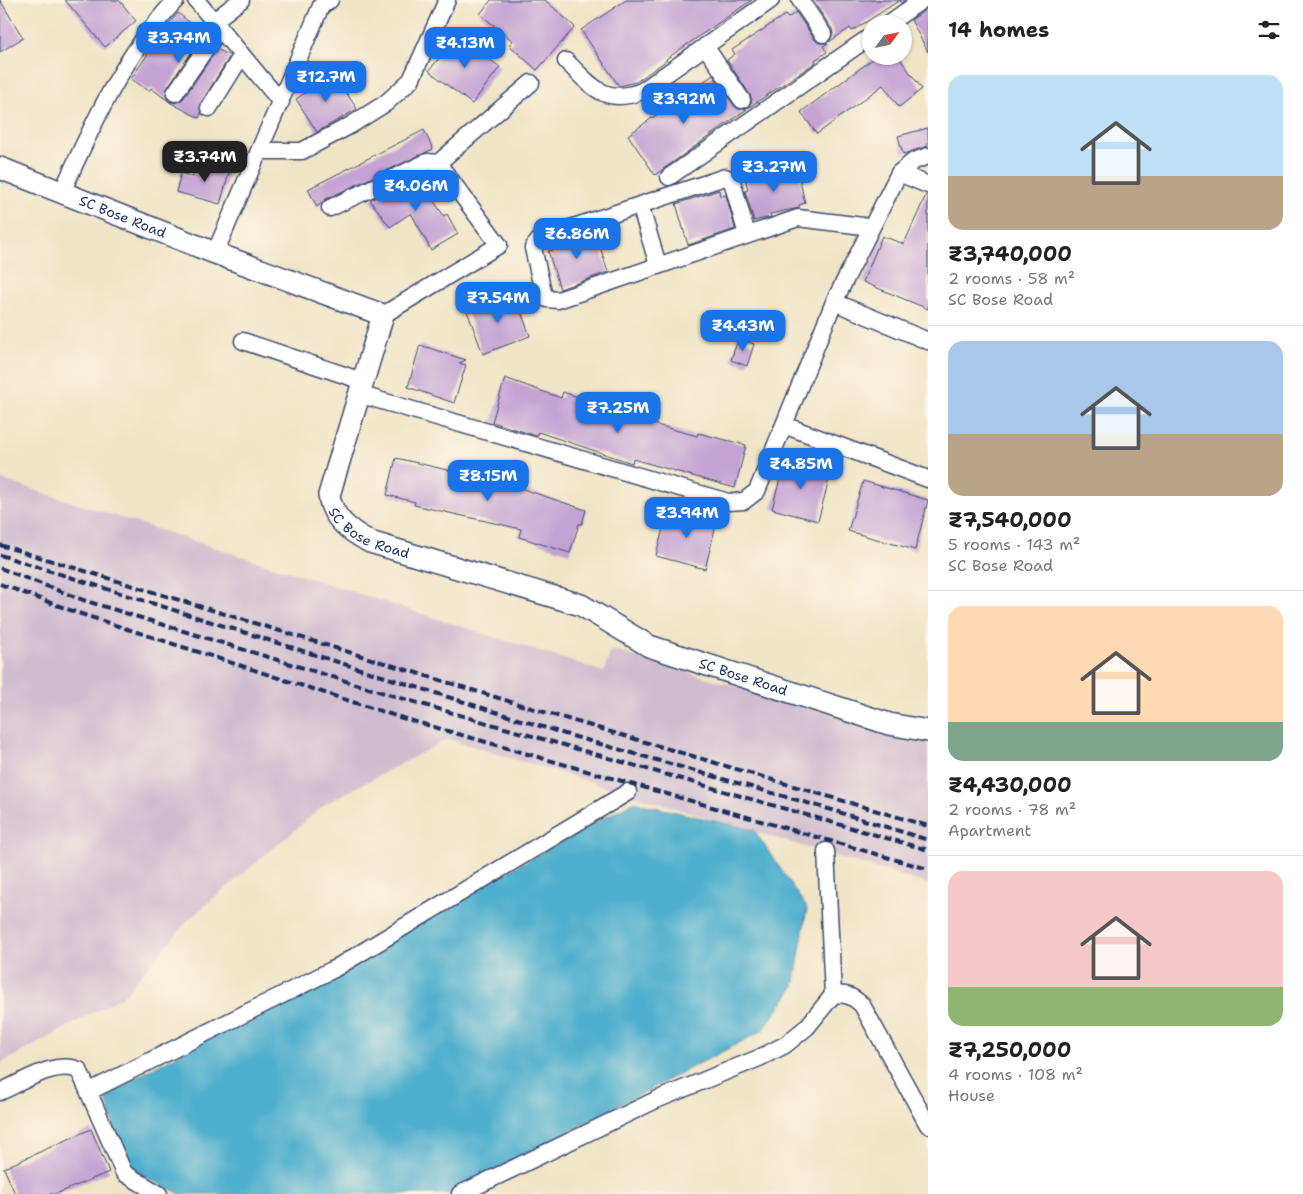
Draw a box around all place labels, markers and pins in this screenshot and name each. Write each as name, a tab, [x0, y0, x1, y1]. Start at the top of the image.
pin: ₹3.74M	[138, 22, 220, 64]
pin: ₹4.13M	[424, 27, 506, 69]
pin: ₹12.7M	[285, 61, 367, 103]
pin: ₹3.92M	[643, 82, 725, 125]
pin: ₹3.74M	[164, 140, 246, 183]
pin: ₹3.27M	[733, 150, 815, 193]
pin: ₹4.06M	[375, 170, 457, 212]
pin: ₹6.86M	[536, 218, 618, 260]
pin: ₹7.54M	[457, 282, 539, 324]
pin: ₹4.43M	[702, 310, 784, 352]
pin: ₹7.25M	[577, 392, 659, 434]
pin: ₹4.85M	[760, 448, 842, 490]
pin: ₹8.15M	[447, 460, 529, 502]
pin: ₹3.94M	[646, 496, 728, 539]

